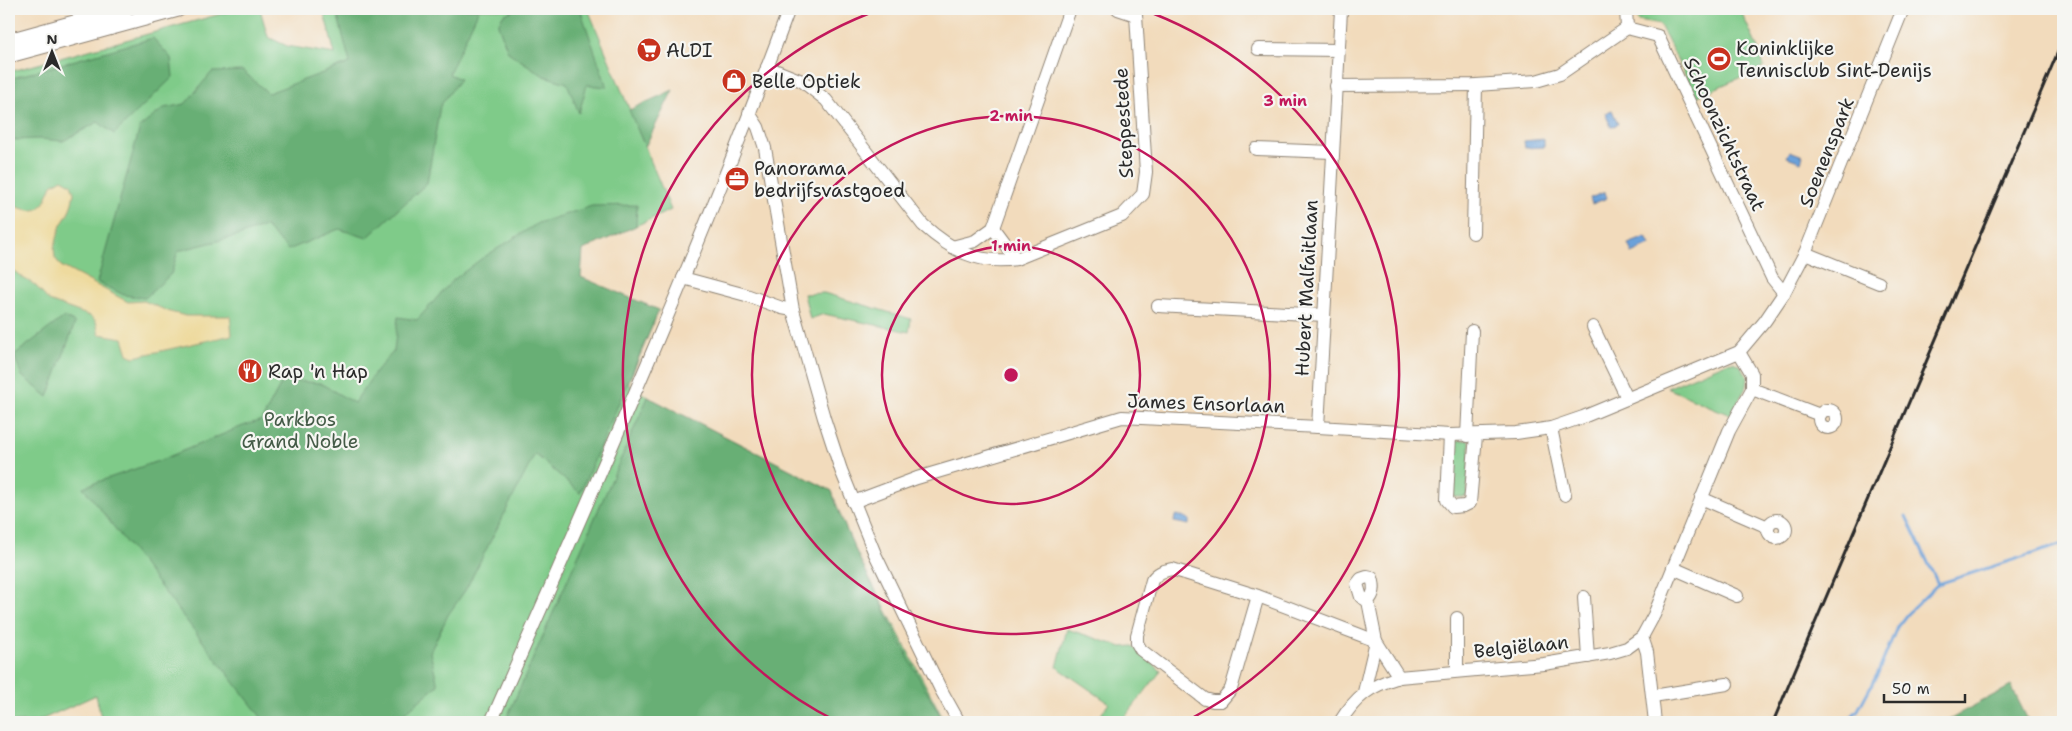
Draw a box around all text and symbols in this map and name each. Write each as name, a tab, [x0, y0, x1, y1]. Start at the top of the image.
north arrow	[28, 28, 78, 78]
text: N	[46, 30, 58, 48]
place label: Koninklijke Tennisclub Sint-Denijs	[1736, 36, 1932, 83]
supermarket icon: ALDI	[636, 37, 662, 63]
place label: ALDI	[666, 38, 713, 63]
sports icon: Koninklijke Tennisclub Sint-Denijs	[1706, 46, 1732, 72]
street label: Schoonzichtstraat	[1678, 53, 1771, 215]
street label: Steppestede	[1108, 67, 1139, 179]
shop icon: Belle Optiek	[721, 68, 747, 94]
place label: Belle Optiek	[752, 69, 861, 94]
text: 3 min	[1263, 91, 1307, 111]
street label: Soenenspark	[1793, 93, 1860, 211]
text: 2 min	[989, 106, 1033, 126]
place label: Panorama bedrijfsvastgoed	[754, 156, 905, 203]
office icon: Panorama bedrijfsvastgoed	[724, 166, 750, 192]
street label: Hubert Malfaitlaan	[1289, 199, 1324, 377]
text: 1 min	[991, 236, 1031, 256]
restaurant icon: Rap 'n Hap	[237, 358, 263, 384]
place label: Rap 'n Hap	[268, 359, 368, 384]
centre of rings	[1002, 366, 1020, 384]
street label: James Ensorlaan	[1126, 388, 1286, 419]
park label: Parkbos Grand Noble	[241, 407, 359, 454]
street label: Belgiëlaan	[1472, 629, 1570, 664]
scale bar	[1884, 671, 1966, 703]
text: 50 m	[1892, 679, 1930, 699]

